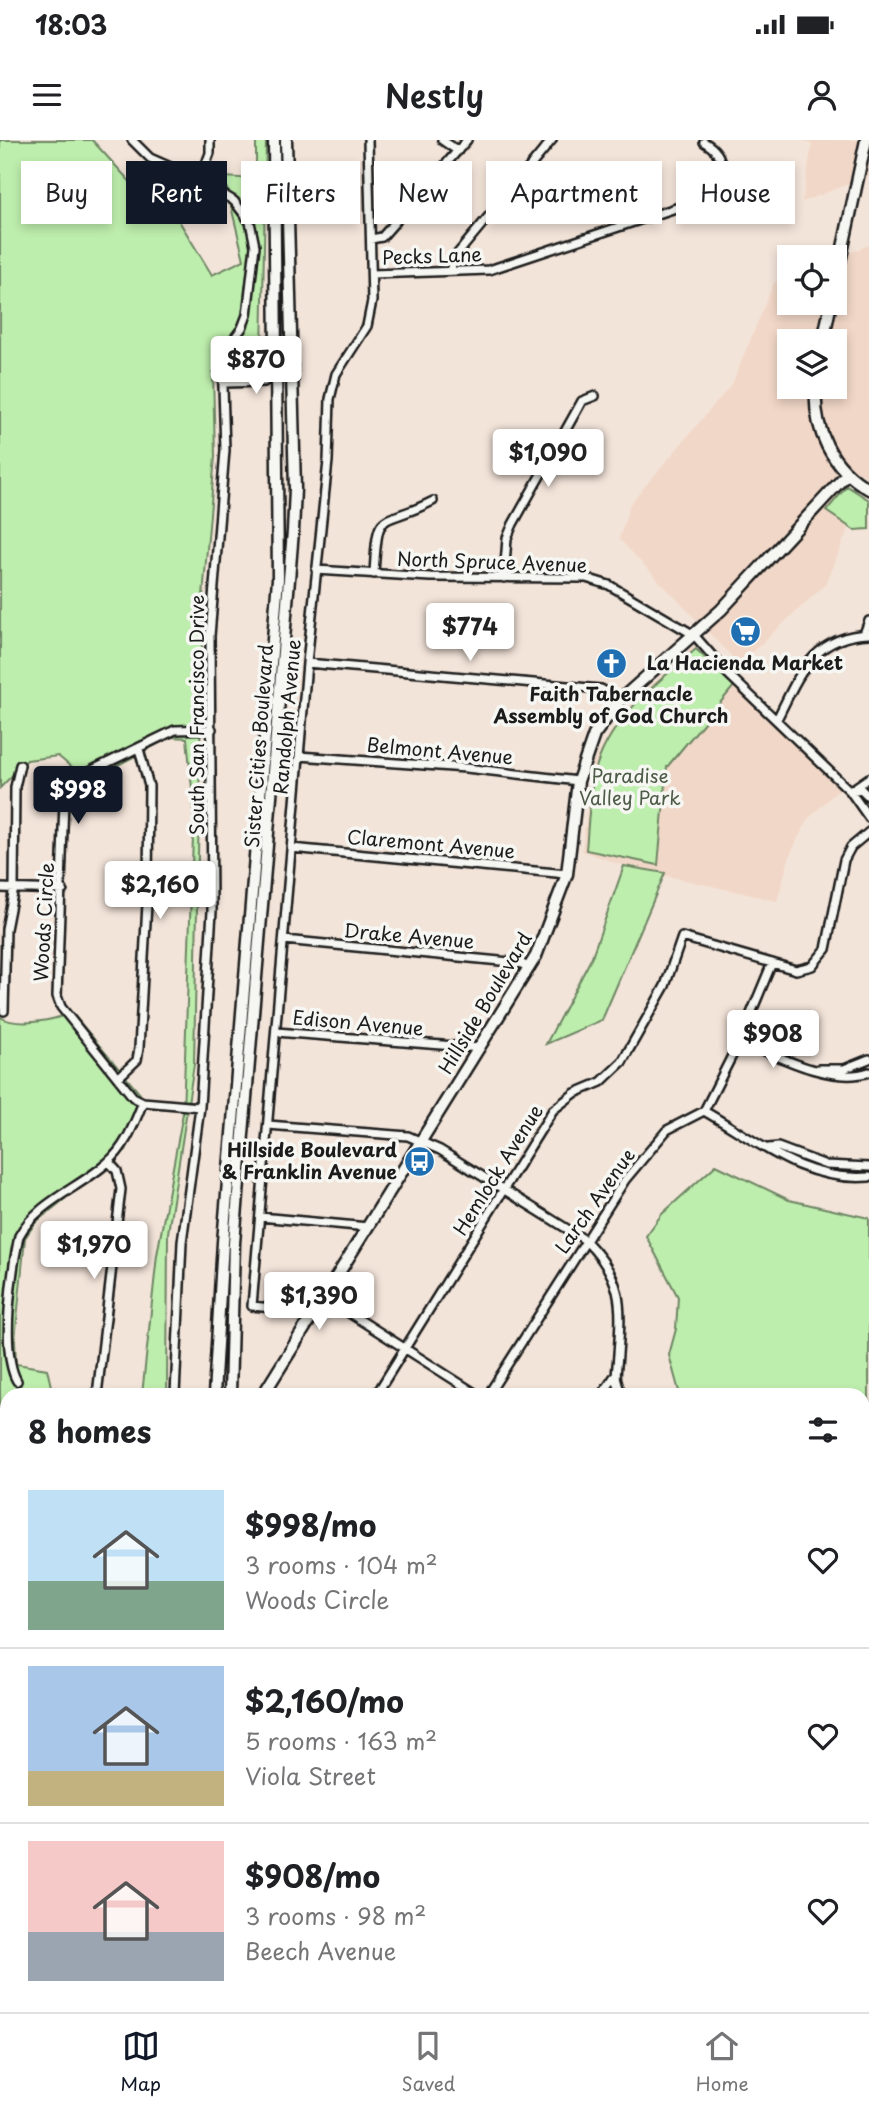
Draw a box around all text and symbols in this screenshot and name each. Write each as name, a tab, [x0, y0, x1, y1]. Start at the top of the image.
text: 18:03	[35, 5, 107, 44]
text: Nestly	[385, 71, 484, 119]
icon: menu	[28, 76, 66, 114]
icon: person	[803, 76, 841, 114]
chip: Buy	[21, 161, 112, 224]
chip: Rent	[126, 161, 227, 224]
chip: Filters	[241, 161, 360, 224]
chip: New	[374, 161, 472, 224]
chip: Apartment	[486, 161, 662, 224]
chip: House	[676, 161, 795, 224]
street label: Pecks Lane	[381, 239, 482, 271]
map controls	[777, 245, 847, 399]
button: locate	[777, 245, 847, 315]
button: layers	[777, 329, 847, 399]
pin: $870	[215, 336, 297, 396]
text: $870	[227, 341, 285, 376]
pin: $1,090	[491, 430, 605, 489]
text: $1,090	[509, 434, 587, 469]
street label: North Spruce Avenue	[397, 544, 588, 578]
street label: South San Francisco Drive	[182, 595, 210, 835]
pin: $774	[429, 603, 511, 663]
text: $774	[442, 608, 498, 643]
supermarket icon: La Hacienda Market	[728, 615, 762, 649]
street label: Randolph Avenue	[265, 638, 307, 796]
street label: Sister Cities Boulevard	[237, 643, 279, 849]
church icon: Faith Tabernacle Assembly of God Church	[594, 646, 628, 680]
place label: La Hacienda Market	[647, 648, 843, 676]
place label: Faith Tabernacle Assembly of God Church	[492, 679, 729, 729]
street label: Belmont Avenue	[366, 730, 514, 770]
park label: Paradise Valley Park	[579, 761, 681, 811]
pin: $998	[37, 766, 119, 826]
text: $998	[49, 771, 107, 806]
street label: Claremont Avenue	[346, 822, 516, 864]
street label: Woods Circle	[26, 862, 60, 982]
pin: $2,160	[103, 862, 217, 921]
text: $2,160	[121, 866, 199, 901]
street label: Drake Avenue	[343, 915, 475, 955]
street label: Hillside Boulevard	[431, 926, 538, 1079]
street label: Edison Avenue	[292, 1002, 425, 1042]
pin: $908	[732, 1010, 814, 1070]
text: $908	[743, 1015, 803, 1050]
street label: Hemlock Avenue	[446, 1098, 549, 1240]
place label: Hillside Boulevard & Franklin Avenue	[222, 1135, 397, 1185]
street label: Larch Avenue	[547, 1142, 641, 1259]
bus stop icon: Hillside Boulevard & Franklin Avenue	[403, 1144, 437, 1178]
pin: $1,970	[37, 1222, 151, 1281]
text: $1,970	[57, 1226, 131, 1261]
pin: $1,390	[262, 1272, 376, 1332]
text: $1,390	[280, 1277, 358, 1312]
text: 8 homes	[28, 1408, 151, 1453]
icon: filters	[804, 1411, 842, 1449]
text: $998/mo	[245, 1502, 376, 1547]
icon: home	[84, 1518, 168, 1602]
icon: heart	[804, 1541, 842, 1579]
text: 3 rooms · 104 m²	[245, 1547, 438, 1582]
text: Woods Circle	[245, 1582, 389, 1617]
text: $2,160/mo	[245, 1678, 404, 1723]
icon: home	[84, 1694, 168, 1778]
icon: heart	[804, 1717, 842, 1755]
text: 5 rooms · 163 m²	[245, 1723, 437, 1758]
text: Viola Street	[245, 1758, 376, 1793]
text: $908/mo	[245, 1853, 380, 1898]
icon: home	[84, 1869, 168, 1953]
icon: heart	[804, 1892, 842, 1930]
text: 3 rooms · 98 m²	[245, 1898, 426, 1933]
text: Beech Avenue	[245, 1933, 396, 1968]
tab: Map	[120, 2027, 161, 2097]
tab: Saved	[401, 2027, 455, 2097]
tab: Home	[696, 2027, 749, 2097]

